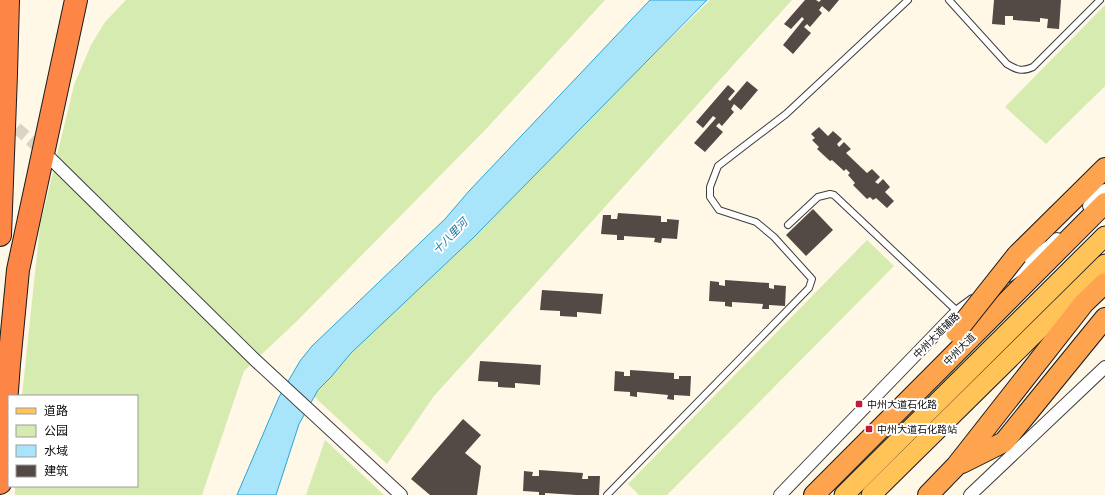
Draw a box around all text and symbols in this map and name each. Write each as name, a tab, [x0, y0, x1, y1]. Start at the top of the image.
water label: 十八里河	[428, 212, 472, 257]
street label: 中州大道辅路	[911, 310, 961, 360]
street label: 中州大道	[941, 331, 977, 367]
legend	[8, 395, 138, 487]
place label: 中州大道石化路	[867, 396, 937, 411]
marker: 中州大道石化路	[854, 399, 864, 409]
text: 道路	[44, 401, 68, 418]
text: 公园	[44, 421, 68, 438]
place label: 中州大道石化路站	[877, 421, 957, 436]
marker: 中州大道石化路站	[864, 424, 874, 434]
text: 水域	[44, 441, 68, 458]
text: 建筑	[44, 461, 68, 478]

